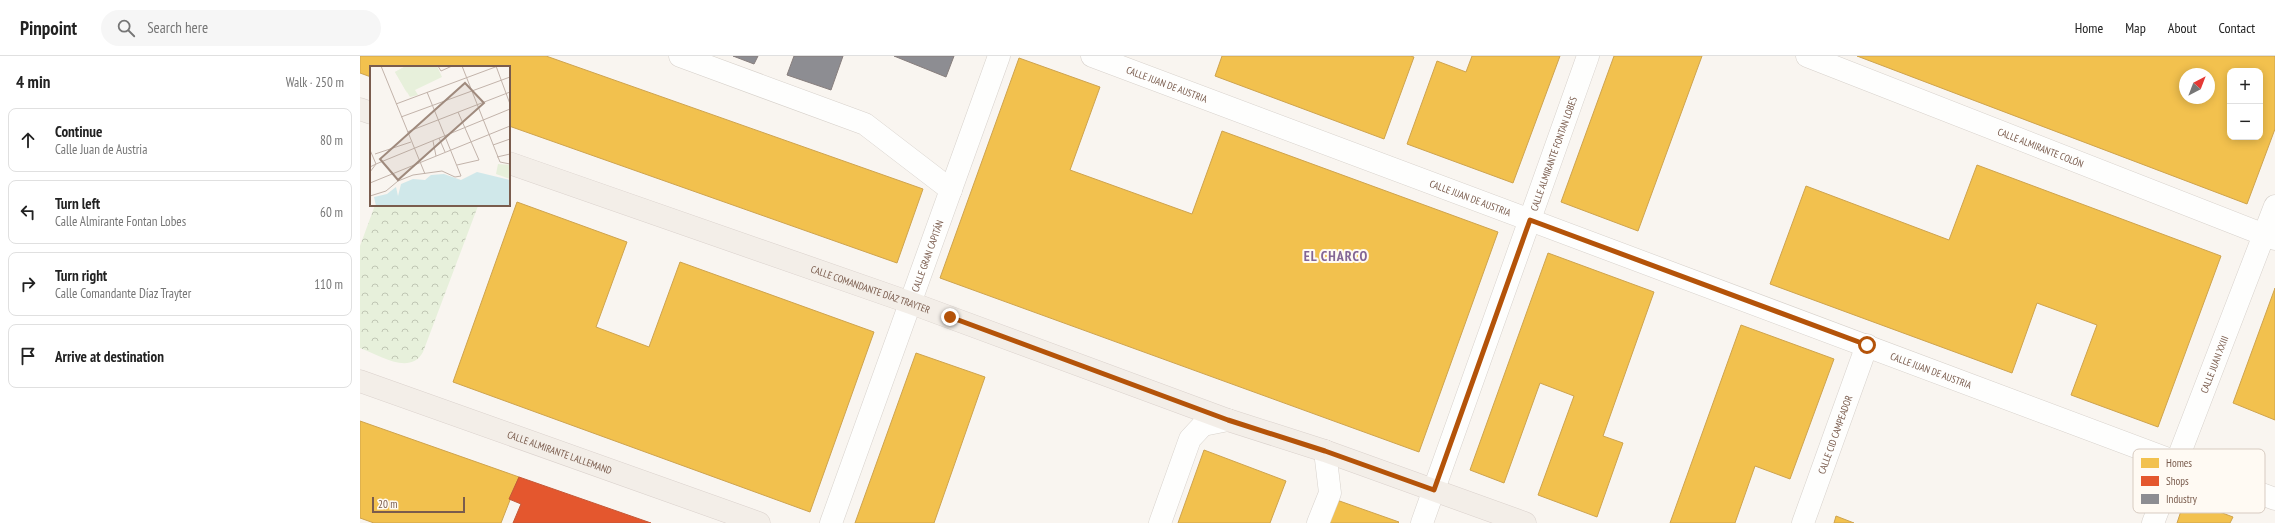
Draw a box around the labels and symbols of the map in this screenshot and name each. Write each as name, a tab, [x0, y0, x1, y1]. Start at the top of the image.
street label: CALLE JUAN DE AUSTRIA	[1124, 63, 1209, 106]
inset map	[370, 66, 510, 206]
north arrow	[2179, 68, 2215, 104]
street label: CALLE ALMIRANTE FONTAN LOBES	[1527, 95, 1580, 213]
street label: CALLE ALMIRANTE COLÓN	[1996, 125, 2085, 171]
street label: CALLE JUAN DE AUSTRIA	[1428, 177, 1513, 219]
street label: CALLE GRAN CAPITÁN	[909, 218, 947, 294]
district label: EL CHARCO	[1304, 247, 1368, 265]
street label: CALLE COMANDANTE DÍAZ TRAYTER	[809, 263, 932, 317]
route end	[941, 308, 959, 326]
street label: CALLE JUAN XXIII	[2198, 334, 2231, 395]
route start	[1858, 336, 1876, 354]
street label: CALLE JUAN DE AUSTRIA	[1889, 350, 1974, 392]
street label: CALLE CID CAMPEADOR	[1815, 393, 1855, 476]
street label: CALLE ALMIRANTE LALLEMAND	[506, 428, 614, 477]
legend	[2133, 449, 2265, 513]
text: Homes	[2166, 456, 2192, 470]
text: Shops	[2166, 474, 2189, 488]
text: Industry	[2166, 492, 2198, 506]
scale bar	[372, 495, 465, 514]

